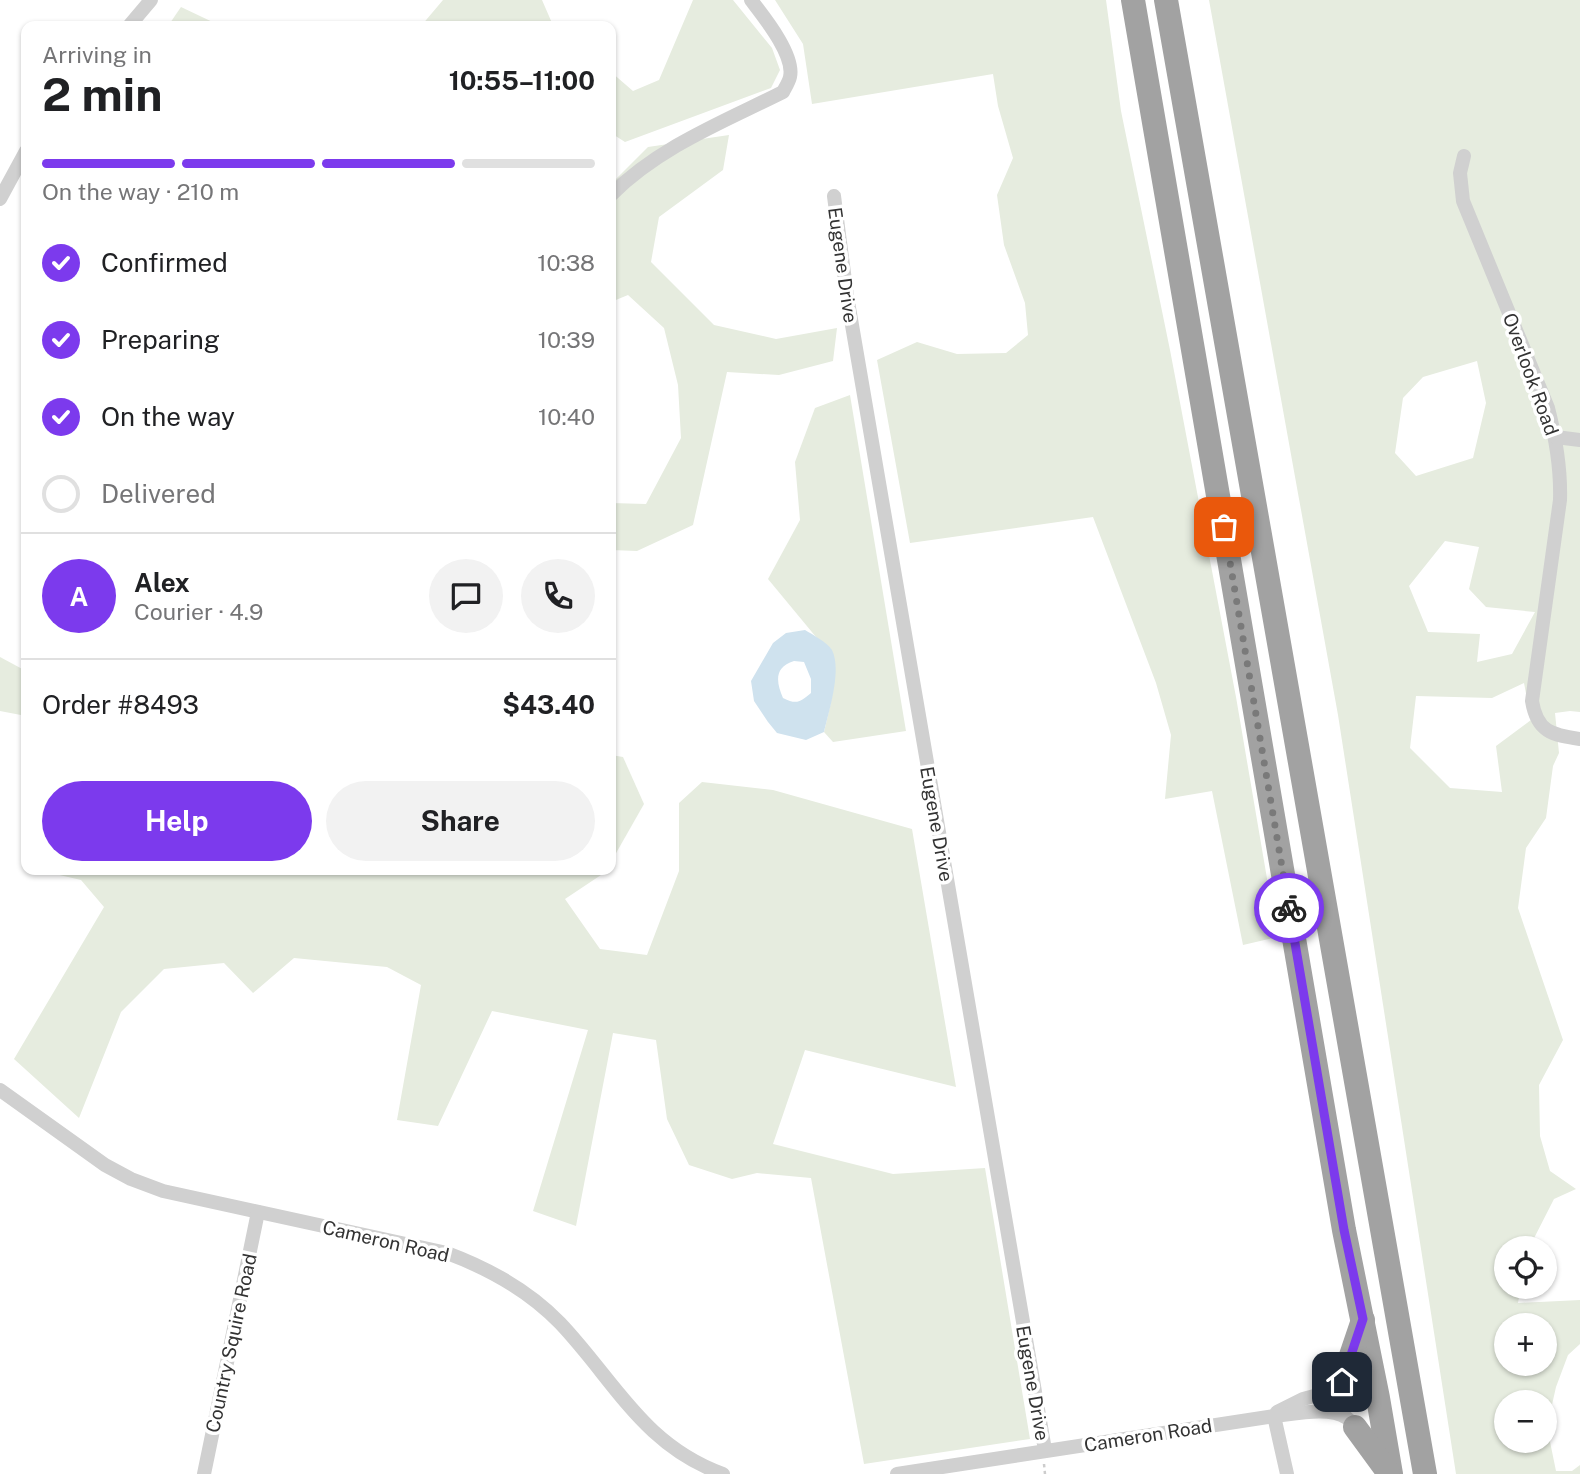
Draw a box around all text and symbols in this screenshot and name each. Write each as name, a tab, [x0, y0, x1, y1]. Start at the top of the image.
text: Arriving in	[42, 41, 152, 68]
text: 10:55–11:00	[449, 65, 595, 96]
text: 2 min	[42, 67, 162, 121]
text: On the way · 210 m	[42, 178, 239, 205]
street label: Eugene Drive	[824, 206, 862, 324]
icon: check	[42, 244, 80, 282]
text: Confirmed	[101, 247, 228, 278]
text: 10:38	[537, 249, 595, 276]
street label: Overlook Road	[1499, 310, 1563, 438]
icon: check	[42, 321, 80, 359]
text: Preparing	[101, 324, 220, 355]
text: 10:39	[538, 326, 595, 353]
icon: check	[42, 398, 80, 436]
text: On the way	[101, 401, 235, 432]
text: 10:40	[538, 403, 595, 430]
text: Delivered	[101, 478, 216, 509]
pin	[1194, 497, 1254, 557]
icon: bag	[1205, 508, 1243, 546]
button: chat	[429, 559, 503, 633]
button: phone	[521, 559, 595, 633]
text: Alex	[134, 567, 190, 598]
text: A	[70, 581, 88, 612]
text: Courier · 4.9	[134, 598, 263, 625]
text: Order #8493	[42, 689, 199, 720]
text: $43.40	[502, 689, 595, 720]
street label: Eugene Drive	[916, 765, 958, 883]
button: Help	[42, 781, 312, 861]
button: Share	[326, 781, 595, 861]
courier	[1254, 873, 1324, 943]
icon: bike	[1270, 889, 1308, 927]
street label: Cameron Road	[321, 1216, 451, 1266]
map controls	[1494, 1236, 1557, 1453]
button: locate	[1494, 1236, 1557, 1299]
street label: Country Squire Road	[201, 1251, 261, 1435]
button: +	[1494, 1313, 1557, 1376]
street label: Eugene Drive	[1012, 1324, 1054, 1442]
pin	[1312, 1352, 1372, 1412]
icon: home	[1323, 1363, 1361, 1401]
button: −	[1494, 1390, 1557, 1453]
street label: Cameron Road	[1082, 1414, 1214, 1456]

